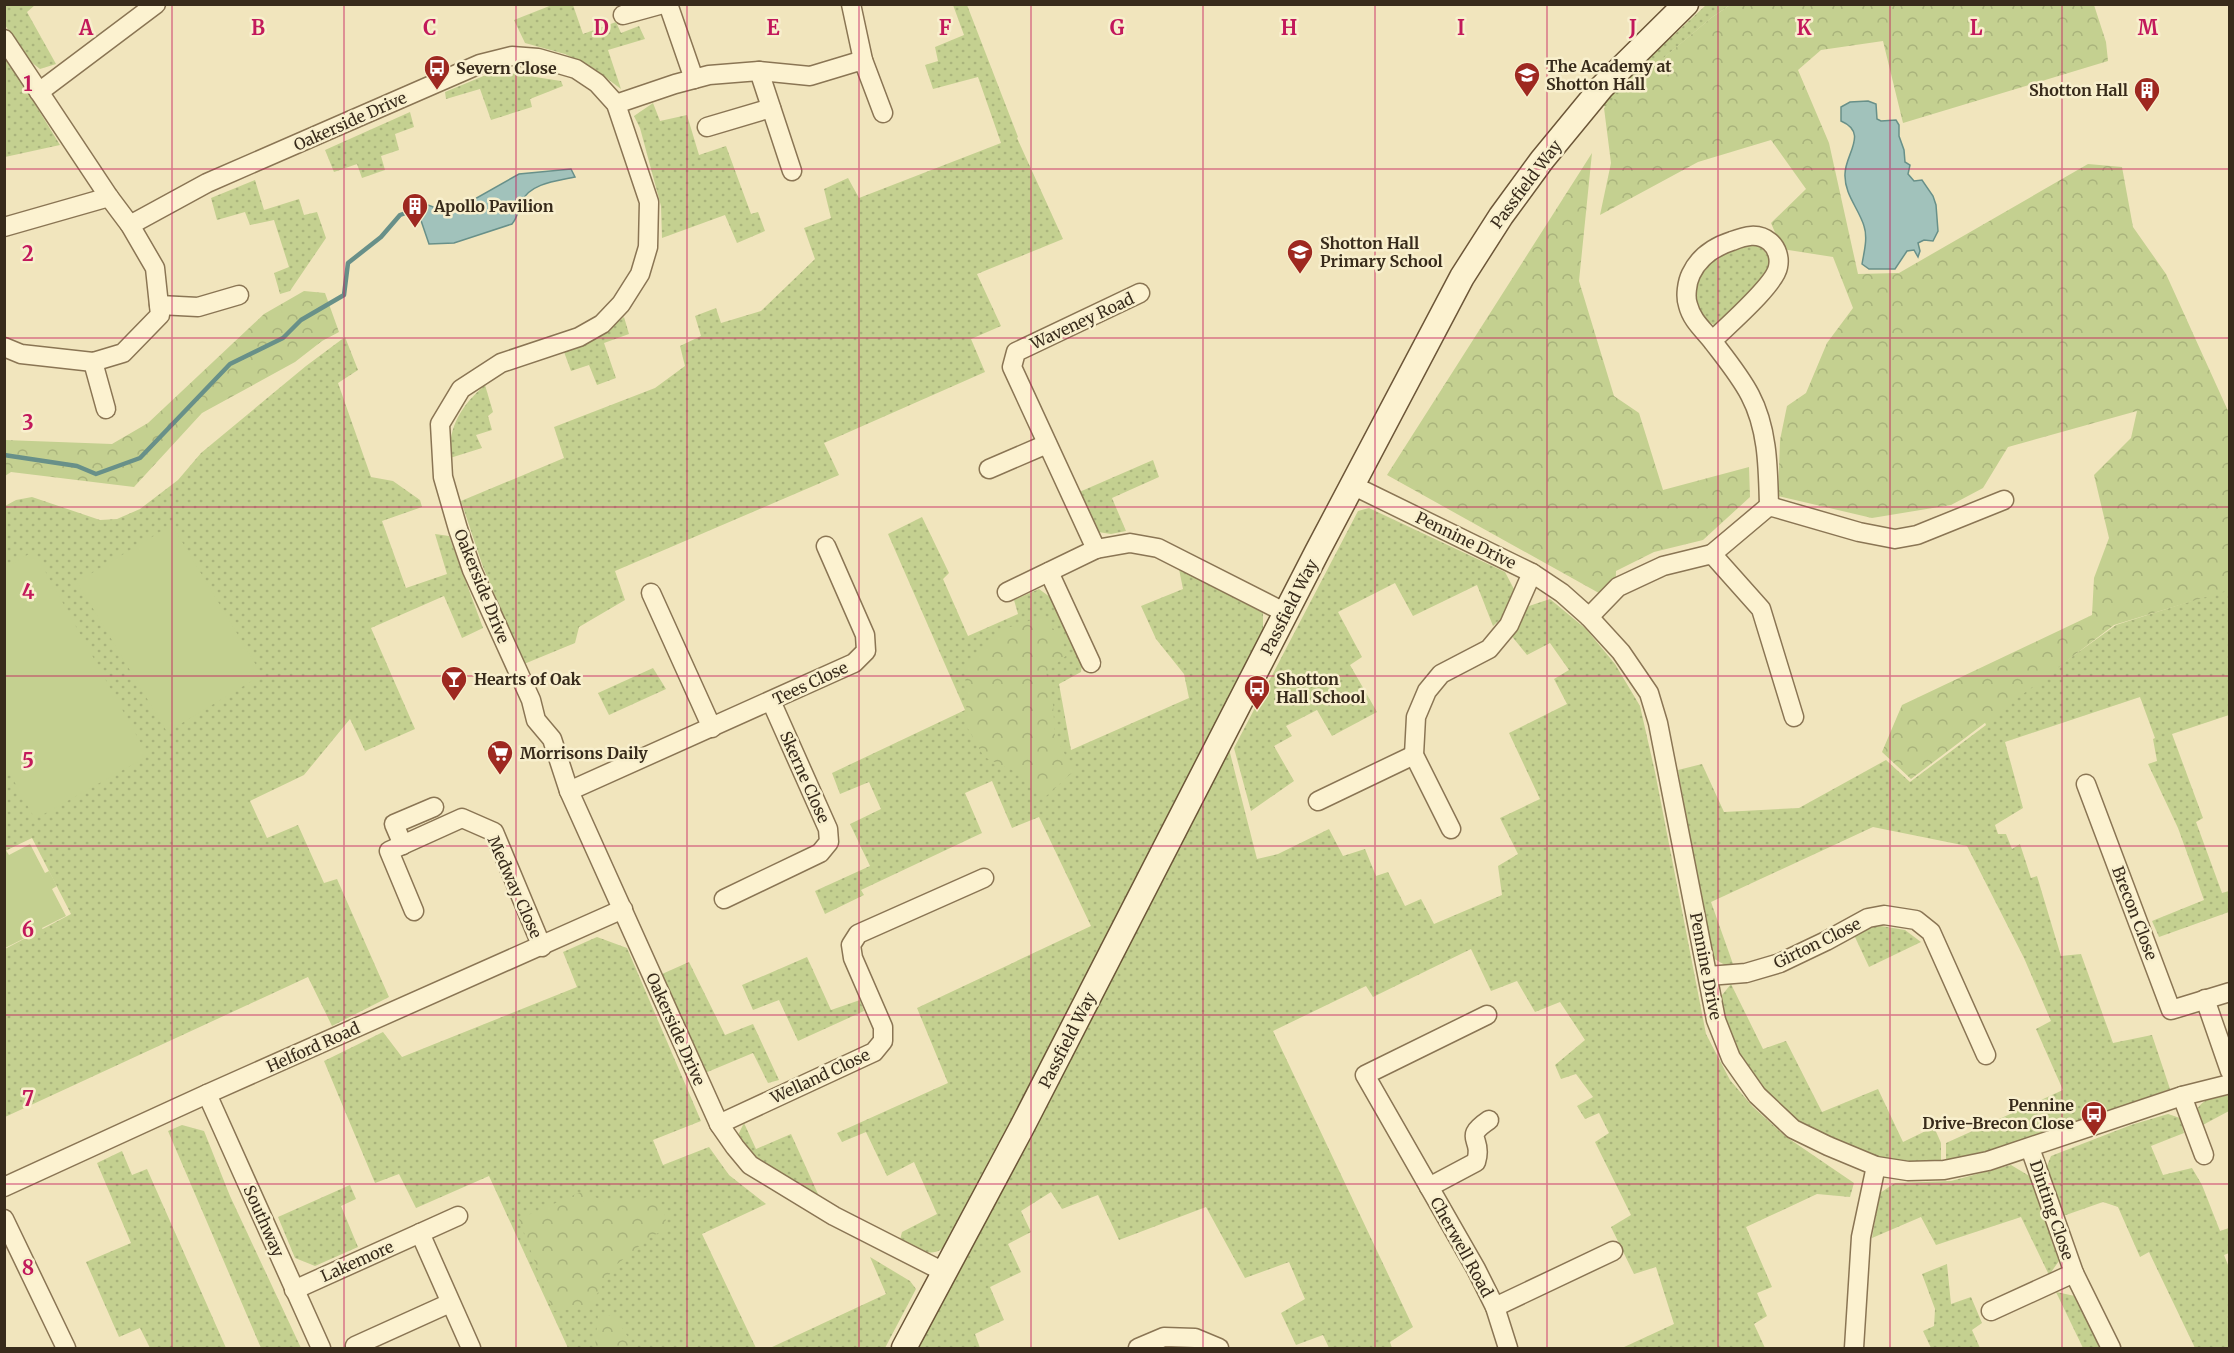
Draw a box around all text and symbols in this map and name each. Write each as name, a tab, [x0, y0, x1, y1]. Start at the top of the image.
text: A	[78, 15, 94, 40]
text: B	[251, 15, 265, 40]
text: C	[423, 15, 437, 40]
text: D	[593, 15, 609, 40]
text: E	[766, 15, 780, 40]
text: F	[939, 15, 952, 40]
text: G	[1110, 15, 1125, 40]
text: H	[1281, 15, 1297, 40]
text: I	[1457, 15, 1465, 40]
text: J	[1628, 15, 1637, 40]
text: K	[1797, 15, 1812, 40]
text: L	[1970, 15, 1983, 40]
text: M	[2138, 15, 2159, 40]
bus stop icon: Severn Close	[422, 53, 452, 91]
place label: The Academy at Shotton Hall	[1546, 56, 1672, 94]
place label: Severn Close	[456, 58, 557, 78]
school or university icon: The Academy at Shotton Hall	[1512, 60, 1542, 98]
text: 1	[23, 71, 33, 96]
building icon: Shotton Hall	[2132, 75, 2162, 113]
place label: Shotton Hall	[2029, 80, 2128, 100]
street label: Oakerside Drive	[290, 87, 410, 155]
street label: Passfield Way	[1486, 135, 1566, 232]
building icon: Apollo Pavilion	[400, 191, 430, 229]
place label: Apollo Pavilion	[433, 196, 554, 216]
place label: Shotton Hall Primary School	[1320, 233, 1443, 271]
school or university icon: Shotton Hall Primary School	[1285, 237, 1315, 275]
text: 2	[22, 241, 34, 266]
street label: Waveney Road	[1026, 288, 1137, 354]
text: 3	[22, 410, 34, 435]
street label: Pennine Drive	[1413, 507, 1519, 573]
street label: Oakerside Drive	[450, 526, 514, 646]
street label: Passfield Way	[1256, 555, 1322, 658]
text: 4	[22, 579, 35, 604]
street label: Tees Close	[769, 657, 851, 709]
bar icon: Hearts of Oak	[439, 664, 469, 702]
place label: Hearts of Oak	[474, 669, 582, 689]
place label: Shotton Hall School	[1276, 669, 1365, 707]
bus stop icon: Shotton Hall School	[1242, 673, 1272, 711]
street label: Skerne Close	[776, 728, 834, 826]
supermarket icon: Morrisons Daily	[485, 738, 515, 776]
place label: Morrisons Daily	[520, 743, 648, 763]
text: 5	[22, 748, 34, 773]
street label: Medway Close	[484, 833, 546, 941]
street label: Brecon Close	[2108, 863, 2162, 963]
street label: Pennine Drive	[1686, 911, 1726, 1021]
street label: Girton Close	[1770, 913, 1864, 973]
text: 6	[22, 917, 34, 942]
street label: Oakerside Drive	[642, 969, 710, 1089]
street label: Passfield Way	[1034, 988, 1100, 1091]
street label: Helford Road	[263, 1017, 363, 1076]
street label: Welland Close	[766, 1044, 873, 1108]
text: 7	[22, 1086, 34, 1111]
place label: Pennine Drive-Brecon Close	[1922, 1095, 2074, 1133]
bus stop icon: Pennine Drive-Brecon Close	[2079, 1099, 2109, 1137]
street label: Dinting Close	[2026, 1158, 2078, 1262]
street label: Southway	[239, 1182, 289, 1261]
street label: Cherwell Road	[1426, 1193, 1498, 1301]
street label: Lakemore	[318, 1236, 396, 1286]
text: 8	[22, 1255, 34, 1280]

